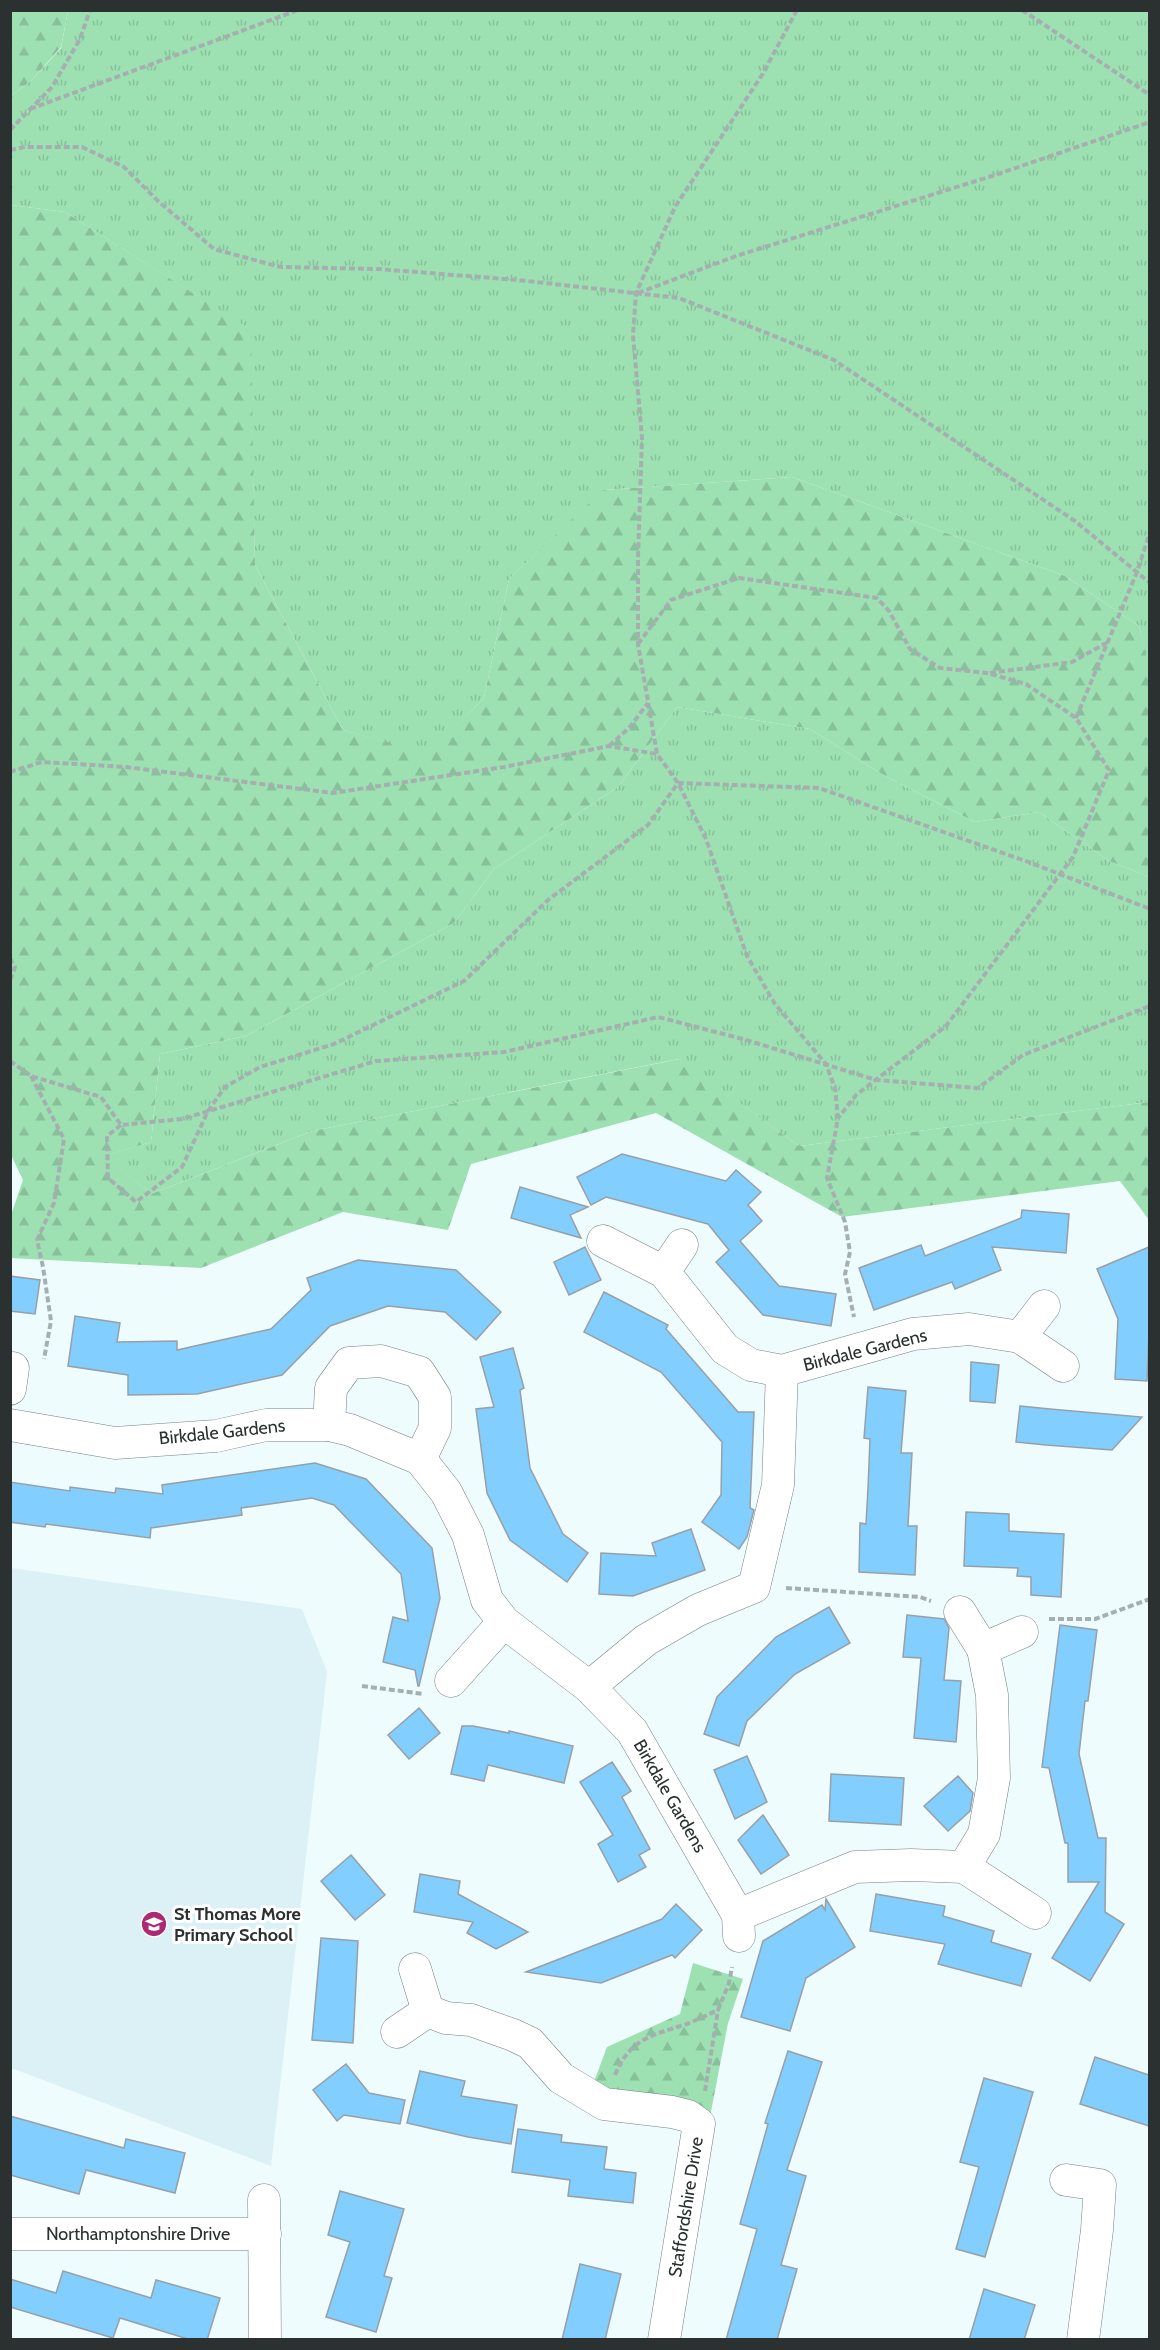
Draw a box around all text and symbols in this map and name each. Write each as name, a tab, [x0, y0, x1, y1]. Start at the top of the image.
street label: Birkdale Gardens	[801, 1324, 929, 1376]
street label: Birkdale Gardens	[158, 1414, 286, 1450]
street label: Birkdale Gardens	[629, 1736, 711, 1856]
place label: St Thomas More Primary School	[174, 1903, 301, 1946]
school or university icon: St Thomas More Primary School	[139, 1909, 169, 1939]
street label: Staffordshire Drive	[664, 2135, 708, 2279]
street label: Northamptonshire Drive	[46, 2223, 230, 2245]

